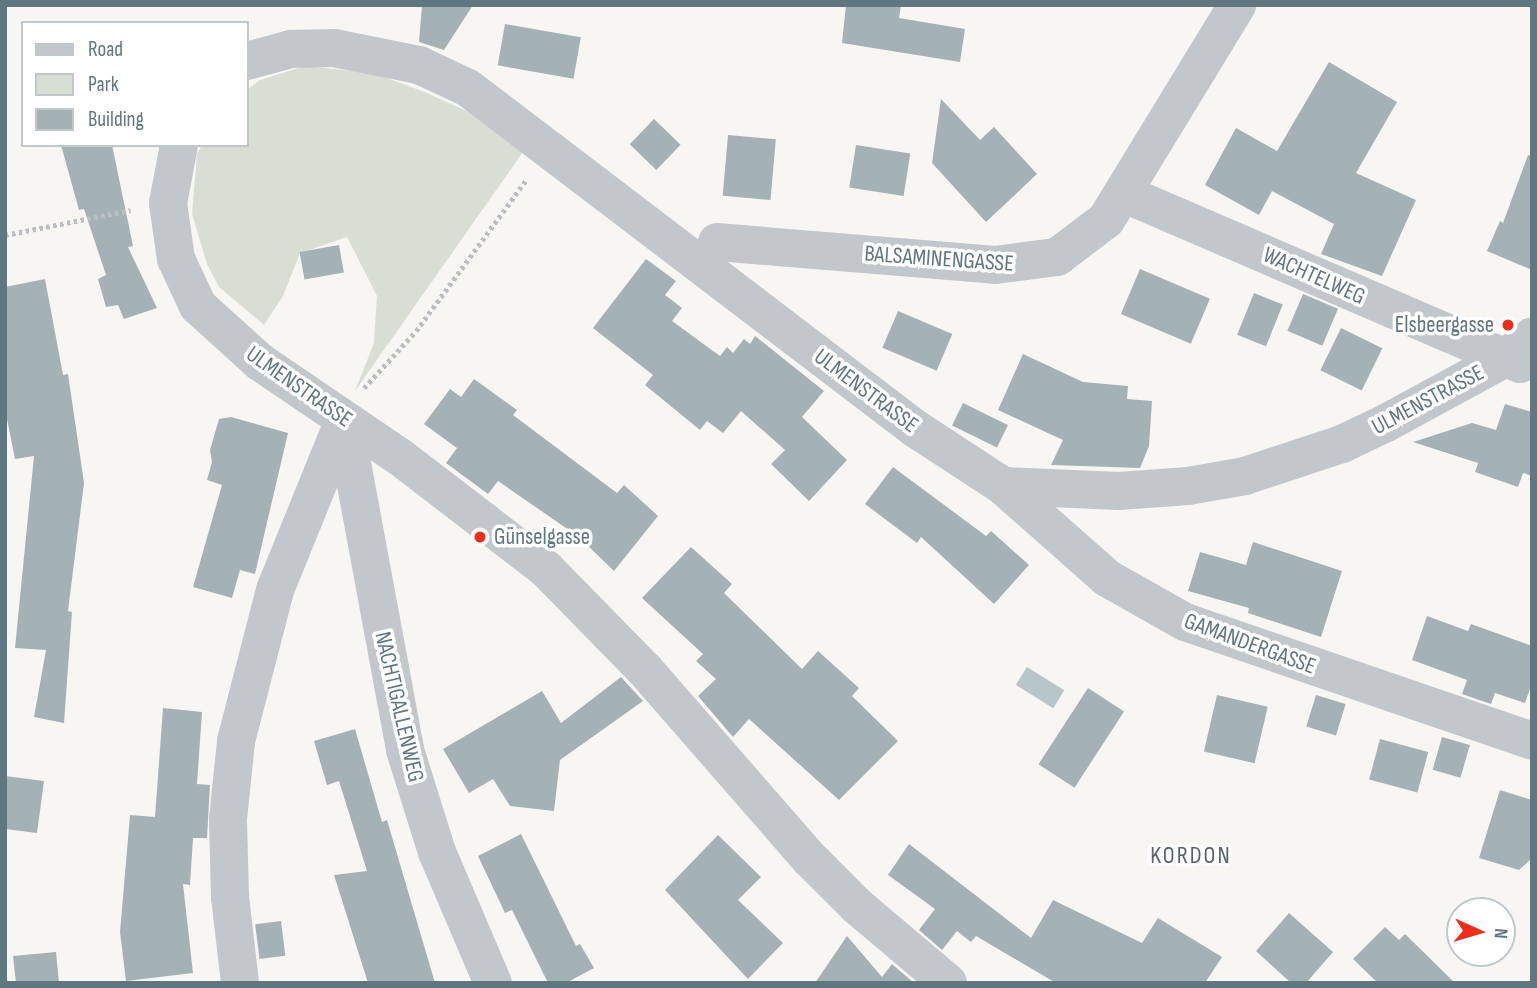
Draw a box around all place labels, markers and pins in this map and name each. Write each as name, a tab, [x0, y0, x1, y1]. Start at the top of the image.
place label: Elsbeergasse	[1395, 311, 1494, 339]
marker: Elsbeergasse	[1500, 317, 1516, 333]
place label: Günselgasse	[494, 523, 590, 551]
marker: Günselgasse	[472, 529, 488, 545]

